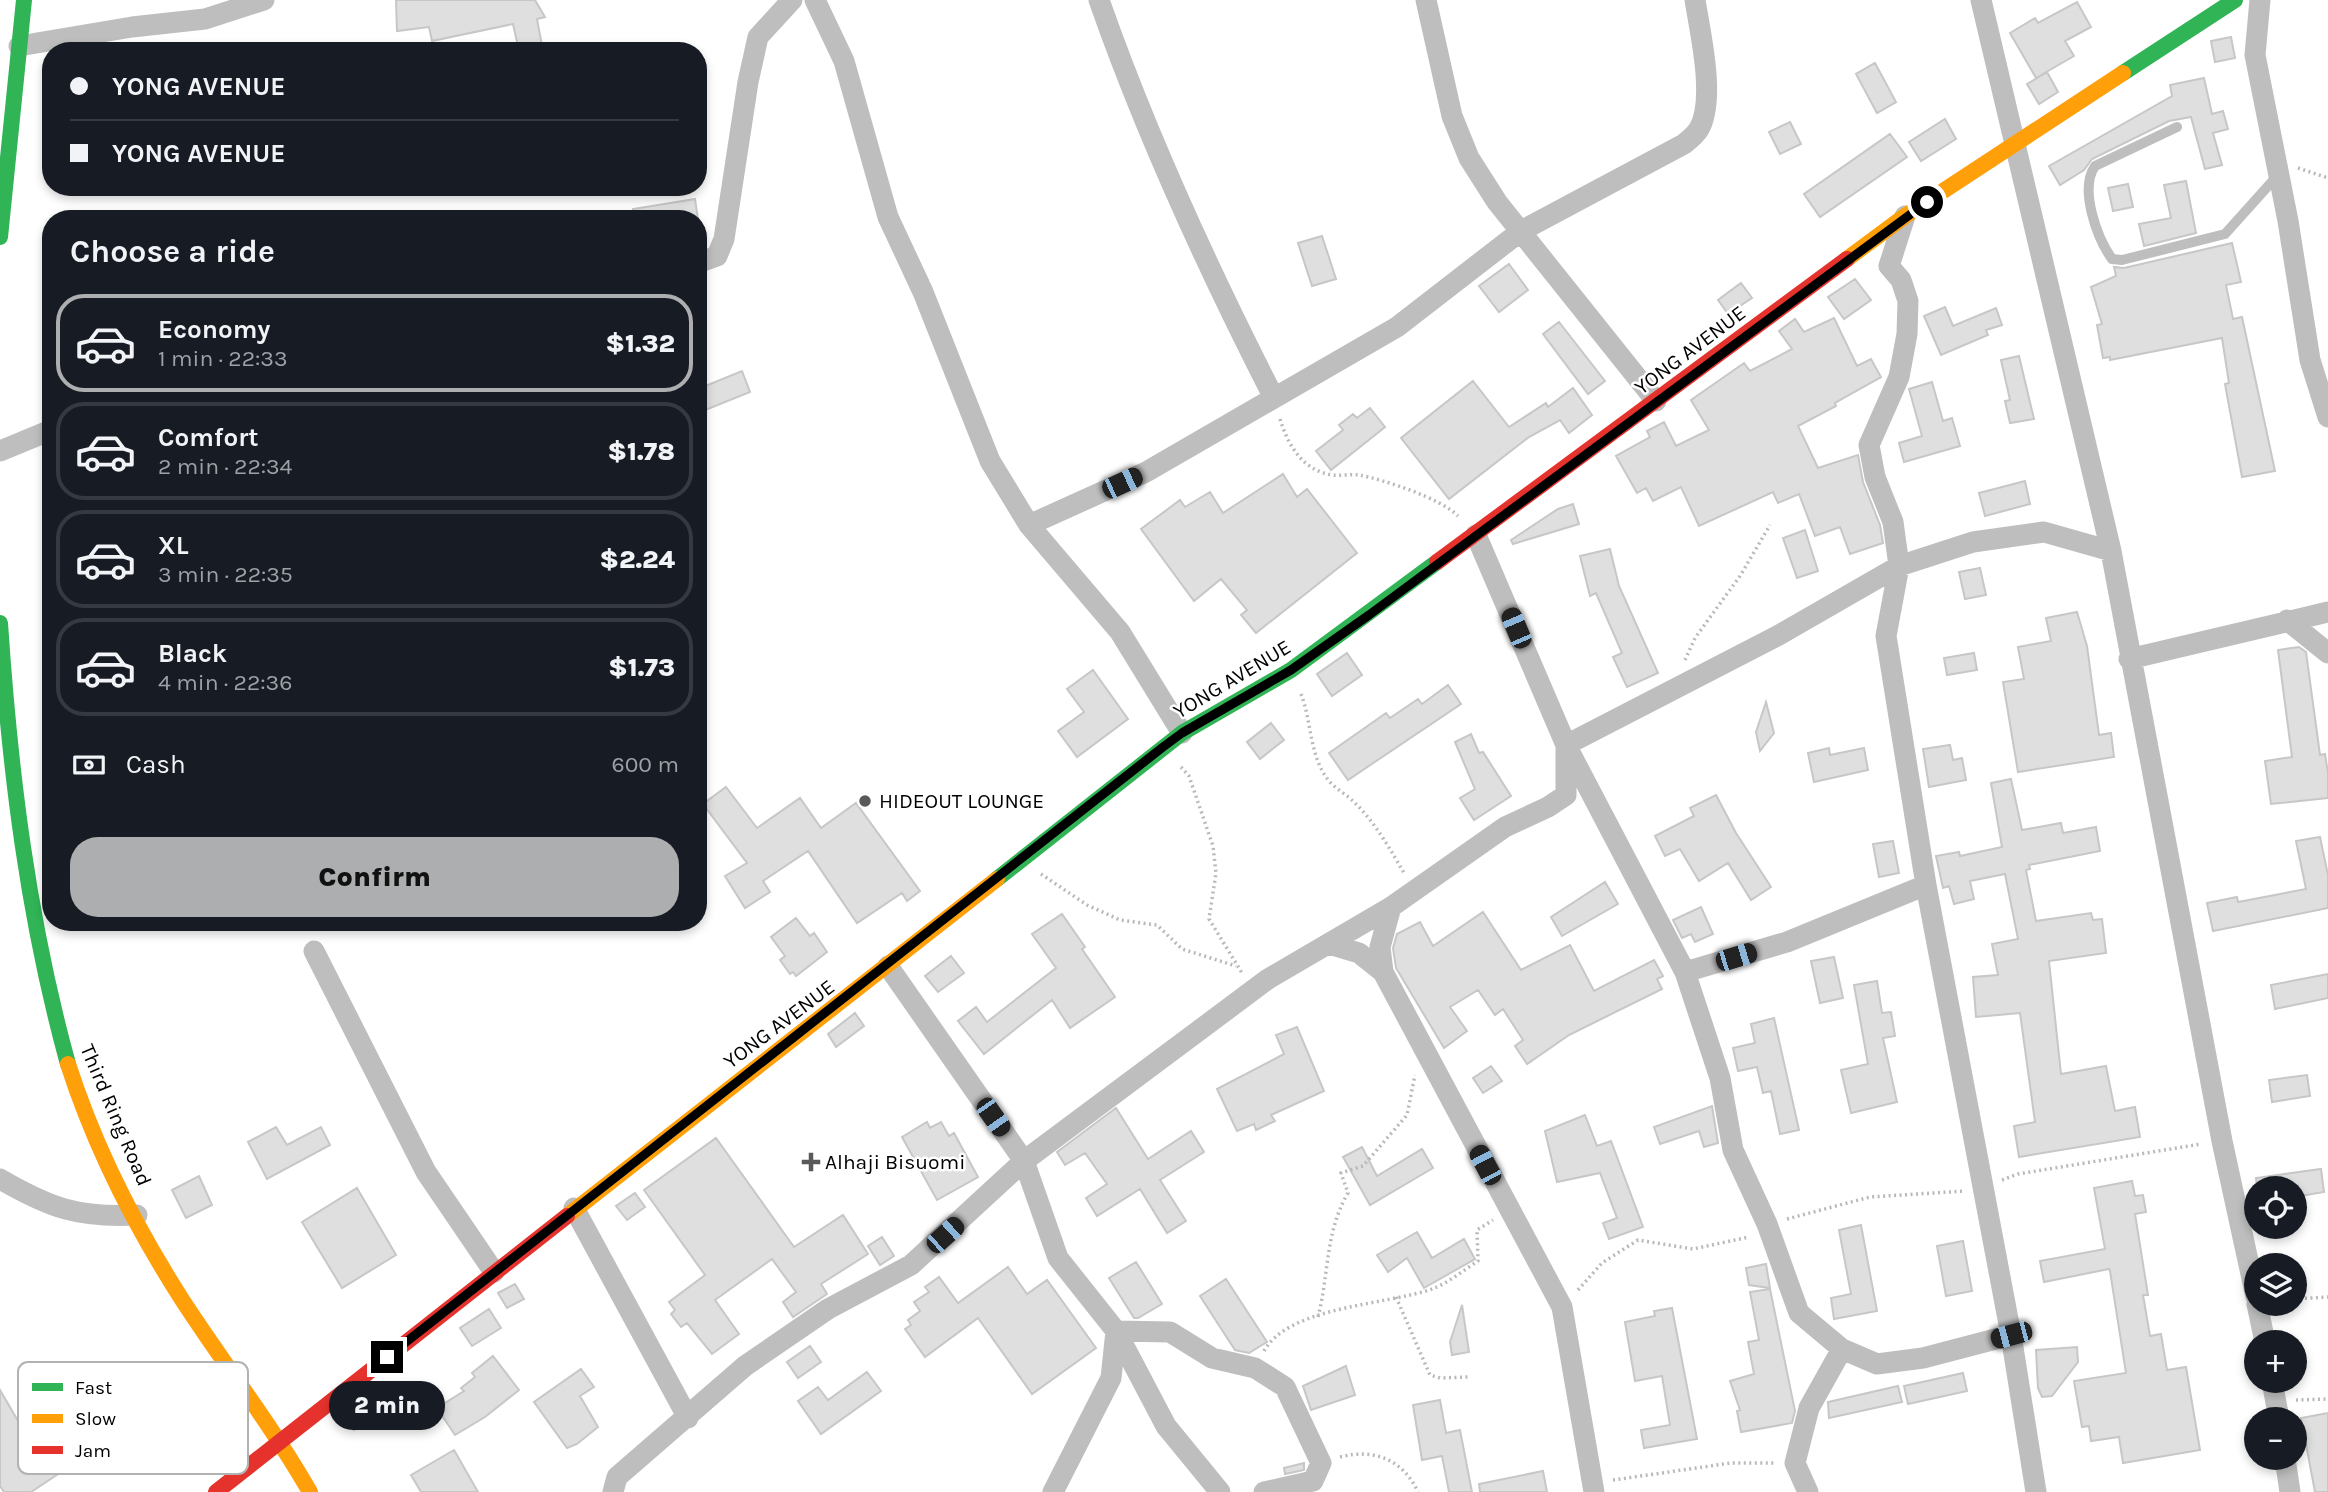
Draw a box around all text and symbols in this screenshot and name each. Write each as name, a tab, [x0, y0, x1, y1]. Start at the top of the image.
text: YONG AVENUE	[112, 71, 285, 102]
text: YONG AVENUE	[112, 138, 285, 169]
route start	[1911, 186, 1943, 218]
text: Choose a ride	[70, 233, 275, 270]
street label: YONG AVENUE	[1630, 301, 1750, 399]
icon: car	[74, 312, 137, 375]
text: Economy	[158, 314, 270, 345]
text: $1.32	[605, 328, 675, 359]
text: 1 min · 22:33	[158, 345, 287, 372]
icon: car	[74, 420, 137, 483]
text: Comfort	[158, 422, 259, 453]
text: $1.78	[608, 436, 675, 467]
text: 2 min · 22:34	[158, 453, 292, 480]
car	[1099, 465, 1146, 501]
icon: car	[74, 528, 137, 591]
text: XL	[158, 530, 189, 561]
text: $2.24	[600, 544, 675, 575]
text: 3 min · 22:35	[158, 561, 293, 588]
car	[1499, 605, 1534, 651]
street label: YONG AVENUE	[1169, 635, 1295, 723]
icon: car	[74, 636, 137, 699]
text: Black	[158, 638, 227, 669]
text: $1.73	[608, 652, 675, 683]
text: 4 min · 22:36	[158, 669, 292, 696]
icon: cash	[70, 746, 108, 784]
text: Cash	[126, 749, 186, 780]
text: 600 m	[612, 751, 679, 778]
place label: HIDEOUT LOUNGE	[879, 789, 1044, 813]
marker: HIDEOUT LOUNGE	[857, 793, 873, 809]
button: Confirm	[70, 837, 679, 917]
car	[1713, 941, 1760, 973]
street label: YONG AVENUE	[719, 975, 839, 1073]
street label: Third Ring Road	[75, 1041, 157, 1189]
car	[973, 1094, 1014, 1140]
car	[1466, 1142, 1505, 1188]
place label: Alhaji Bisuomi	[825, 1150, 965, 1174]
marker: Alhaji Bisuomi	[803, 1154, 819, 1170]
map controls	[2244, 1176, 2307, 1470]
button: locate	[2244, 1176, 2307, 1239]
car	[923, 1213, 968, 1257]
button: layers	[2244, 1253, 2307, 1316]
car	[1988, 1319, 2035, 1351]
button: +	[2244, 1330, 2307, 1393]
route end	[371, 1341, 403, 1373]
legend	[18, 1362, 248, 1474]
text: Fast	[75, 1377, 112, 1399]
callout: 2 min	[329, 1382, 445, 1430]
text: 2 min	[354, 1392, 420, 1419]
button: −	[2244, 1407, 2307, 1470]
text: Slow	[75, 1408, 116, 1430]
text: Jam	[75, 1440, 111, 1462]

